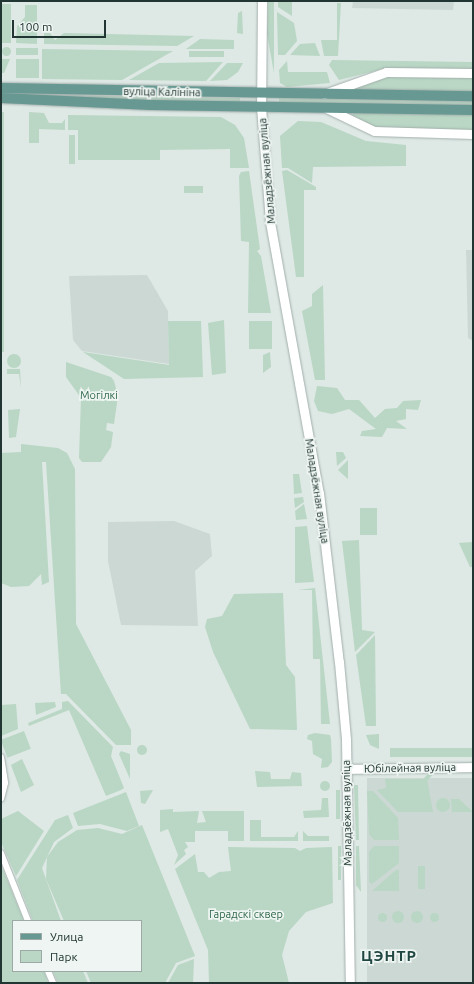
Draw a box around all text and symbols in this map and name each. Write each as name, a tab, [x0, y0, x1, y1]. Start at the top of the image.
scale bar	[14, 12, 108, 38]
text: 100 m	[19, 20, 52, 33]
street label: вуліца Калініна	[123, 85, 201, 99]
street label: Маладзёжная вуліца	[256, 118, 278, 224]
park label: Могілкі	[80, 388, 118, 402]
street label: Маладзёжная вуліца	[302, 438, 332, 544]
street label: Маладзёжная вуліца	[339, 760, 355, 866]
street label: Юбілейная вуліца	[364, 761, 456, 775]
park label: Гарадскі сквер	[209, 907, 283, 921]
legend	[12, 920, 142, 972]
text: Улица	[50, 930, 83, 943]
district label: ЦЭНТР	[361, 947, 417, 965]
text: Парк	[50, 950, 78, 963]

